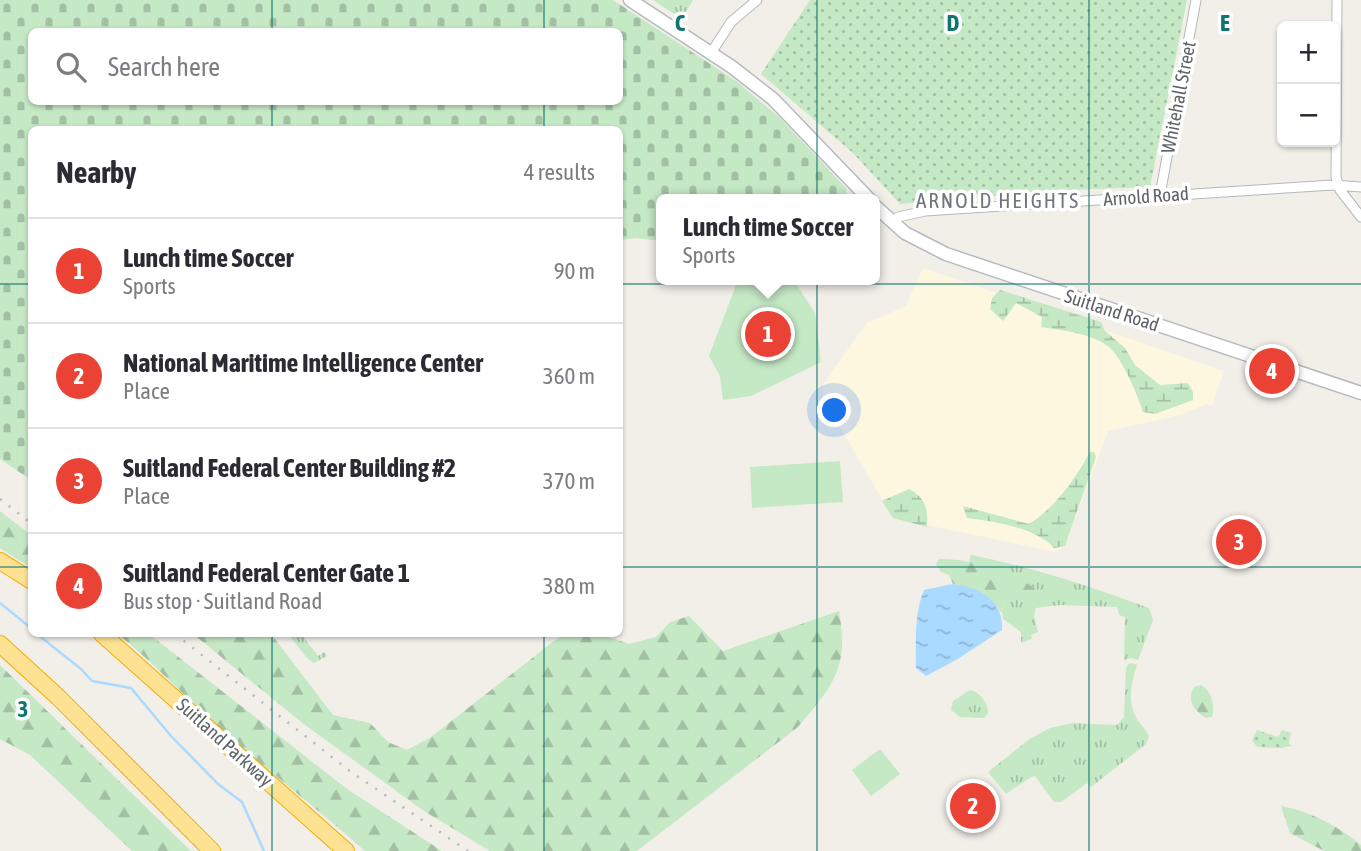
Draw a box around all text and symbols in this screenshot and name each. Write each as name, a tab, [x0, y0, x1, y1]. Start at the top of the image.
text: C	[675, 10, 686, 36]
text: D	[947, 10, 960, 36]
text: E	[1220, 10, 1230, 36]
map controls	[1277, 21, 1340, 147]
button: +	[1277, 21, 1340, 84]
search box	[28, 28, 623, 105]
street label: Whitehall Street	[1156, 39, 1200, 155]
icon: search	[52, 48, 90, 86]
text: Search here	[108, 52, 220, 82]
button: −	[1277, 84, 1340, 147]
text: Nearby	[56, 155, 136, 189]
text: 4 results	[524, 159, 595, 185]
street label: Arnold Road	[1102, 182, 1190, 210]
district label: ARNOLD HEIGHTS	[916, 188, 1080, 212]
popup	[656, 194, 880, 285]
text: Lunch time Soccer	[683, 212, 853, 242]
text: Sports	[683, 242, 735, 268]
text: Lunch time Soccer	[123, 243, 293, 273]
text: 1	[74, 258, 84, 284]
text: 90 m	[554, 258, 595, 284]
text: Sports	[123, 273, 176, 299]
street label: Suitland Road	[1062, 284, 1162, 336]
pin: 1	[745, 308, 791, 360]
pin: 4	[1249, 345, 1295, 397]
text: National Maritime Intelligence Center	[123, 348, 483, 378]
text: 2	[74, 363, 84, 389]
text: 360 m	[543, 363, 595, 389]
text: Place	[123, 378, 170, 404]
your location	[817, 393, 851, 427]
text: Suitland Federal Center Building #2	[123, 453, 456, 483]
text: 3	[74, 468, 84, 494]
text: 370 m	[543, 468, 595, 494]
text: Place	[123, 483, 170, 509]
pin: 3	[1216, 516, 1262, 568]
text: Suitland Federal Center Gate 1	[123, 558, 410, 588]
text: 4	[74, 573, 84, 599]
text: 380 m	[543, 573, 595, 599]
text: Bus stop · Suitland Road	[123, 588, 322, 614]
street label: Suitland Parkway	[173, 693, 278, 791]
text: 3	[18, 696, 28, 722]
pin: 2	[950, 780, 996, 832]

